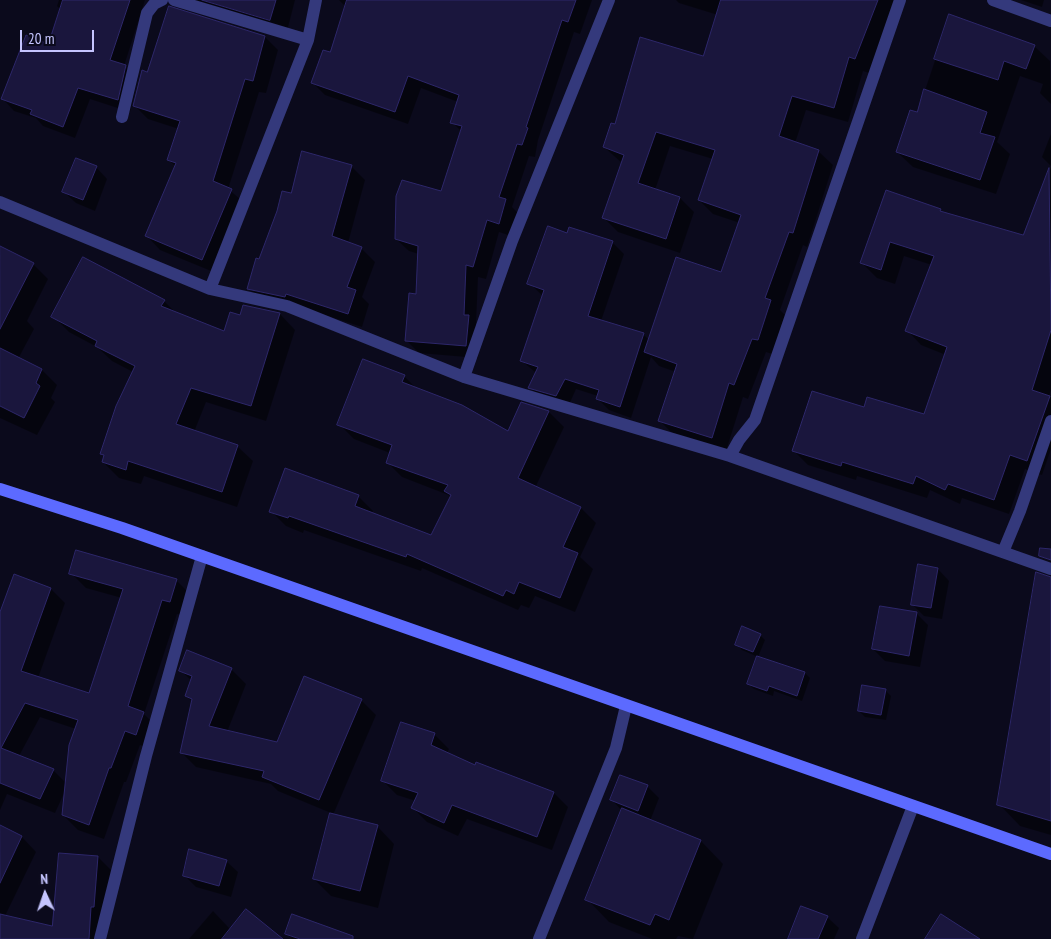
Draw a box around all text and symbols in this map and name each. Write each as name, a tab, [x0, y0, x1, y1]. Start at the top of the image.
scale bar	[22, 20, 96, 52]
text: 20 m	[28, 29, 54, 48]
north arrow	[20, 869, 70, 919]
text: N	[40, 870, 48, 888]

